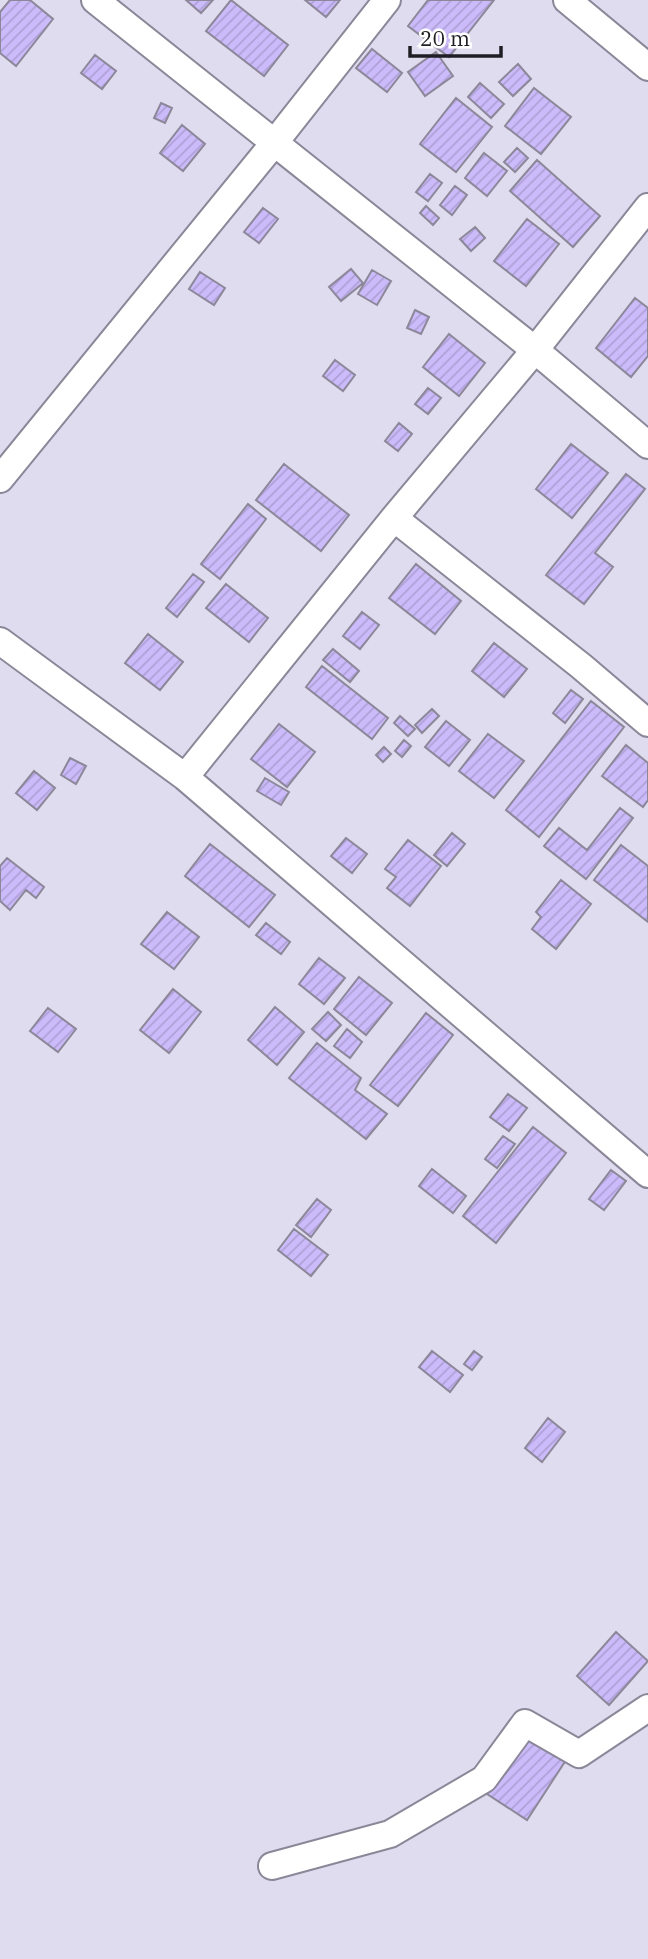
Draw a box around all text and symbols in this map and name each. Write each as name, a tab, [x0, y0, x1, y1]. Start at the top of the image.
scale bar	[410, 14, 501, 58]
text: 20 m	[420, 24, 470, 52]

